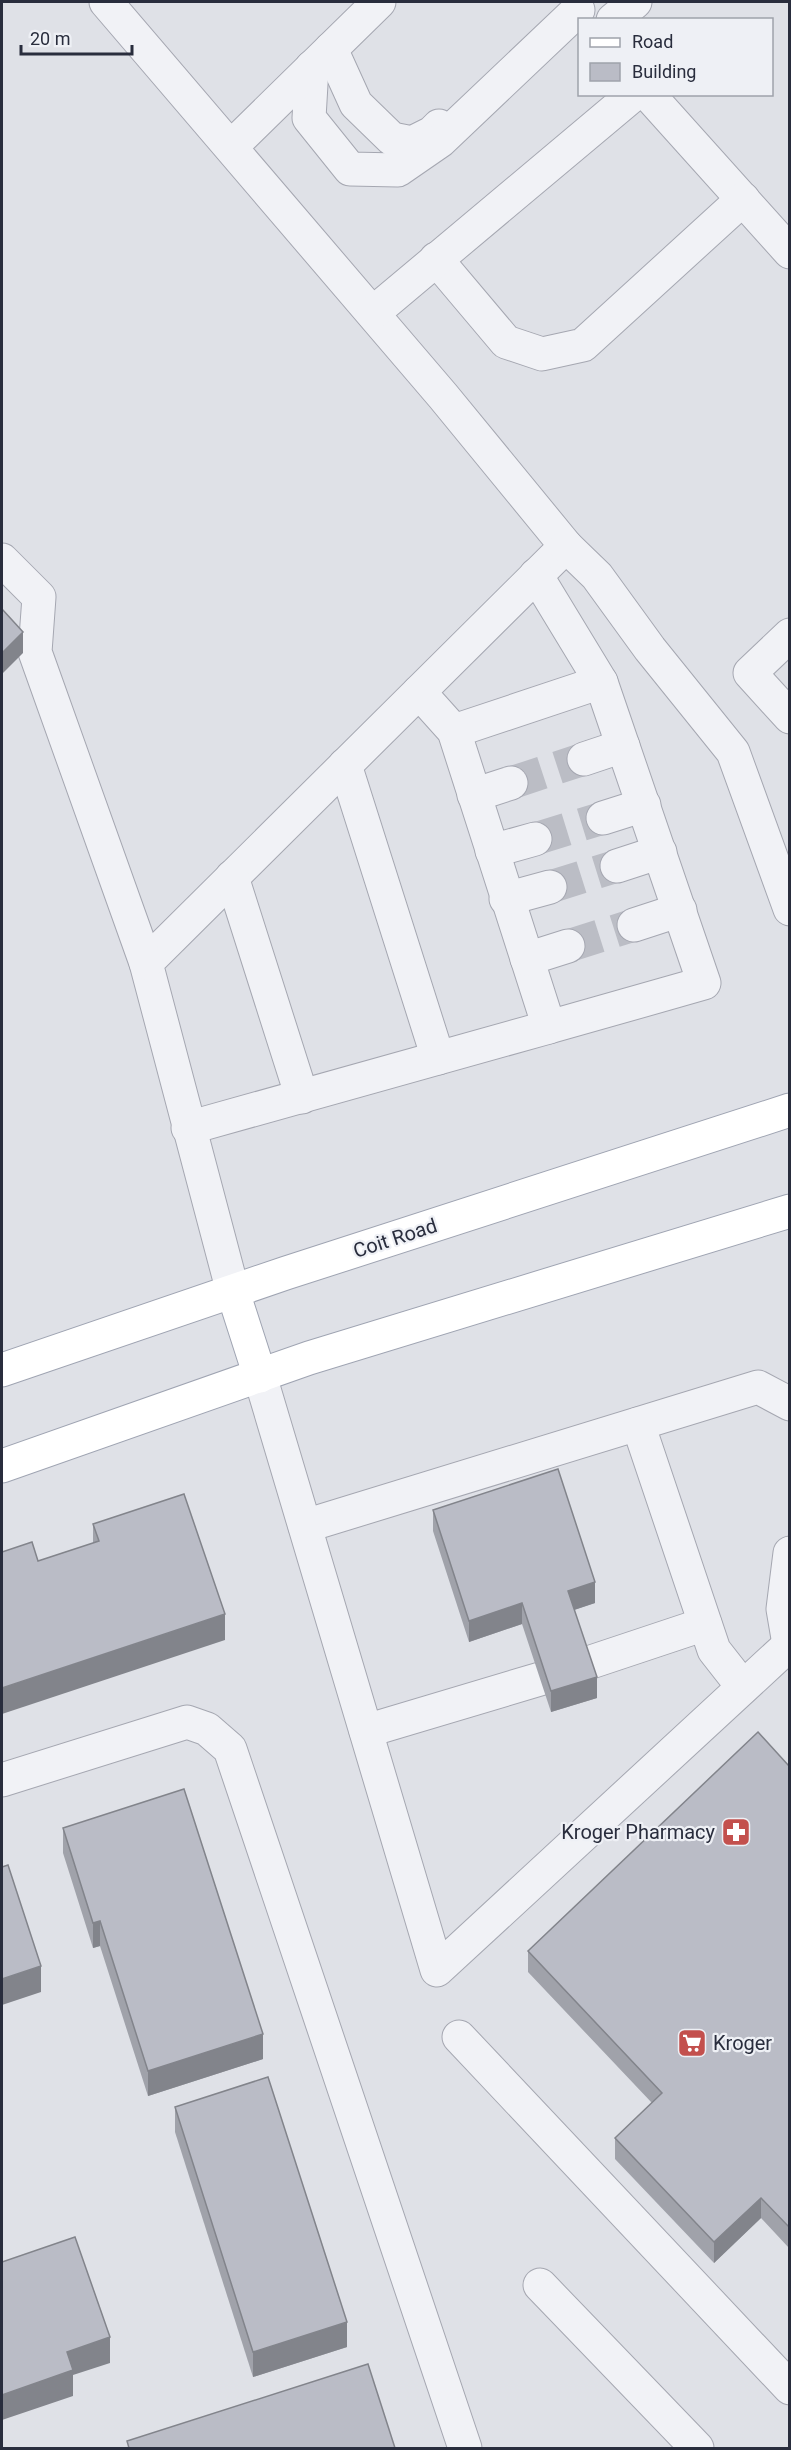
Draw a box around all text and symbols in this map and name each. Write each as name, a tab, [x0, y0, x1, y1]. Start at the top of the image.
scale bar	[21, 18, 132, 56]
legend	[578, 18, 773, 96]
text: 20 m	[30, 28, 70, 49]
text: Road	[632, 31, 673, 52]
text: Building	[632, 61, 696, 82]
street label: Coit Road	[350, 1213, 440, 1263]
pharmacy icon: Kroger Pharmacy	[720, 1816, 752, 1848]
place label: Kroger Pharmacy	[561, 1820, 716, 1844]
supermarket icon: Kroger	[676, 2027, 708, 2059]
place label: Kroger	[713, 2031, 772, 2055]

